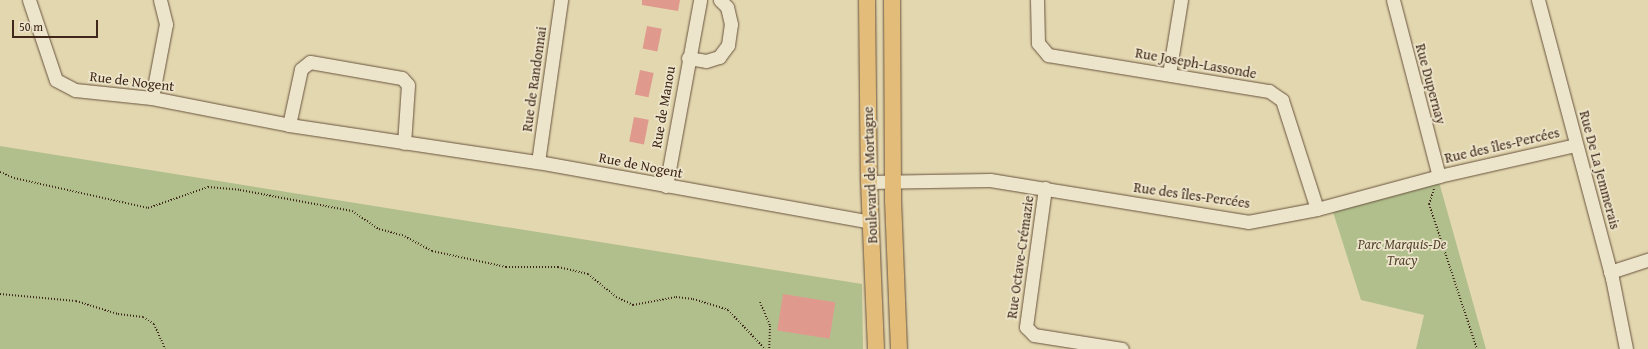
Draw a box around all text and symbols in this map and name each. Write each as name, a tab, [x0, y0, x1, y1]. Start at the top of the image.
scale bar	[14, 12, 100, 38]
text: 50 m	[19, 18, 43, 35]
street label: Rue de Randonnai	[518, 25, 550, 133]
street label: Rue Dupernay	[1412, 42, 1450, 126]
street label: Rue Joseph-Lassonde	[1134, 44, 1258, 82]
street label: Rue de Manou	[648, 65, 678, 149]
street label: Rue de Nogent	[89, 67, 175, 95]
street label: Boulevard de Mortagne	[859, 106, 881, 244]
street label: Rue De La Jemmerais	[1576, 109, 1624, 231]
street label: Rue des îles-Percées	[1443, 124, 1561, 166]
street label: Rue de Nogent	[598, 149, 684, 181]
street label: Rue des îles-Percées	[1133, 179, 1251, 211]
street label: Rue Octave-Crémazie	[1003, 194, 1037, 320]
park label: Parc Marquis-De Tracy	[1358, 236, 1446, 268]

